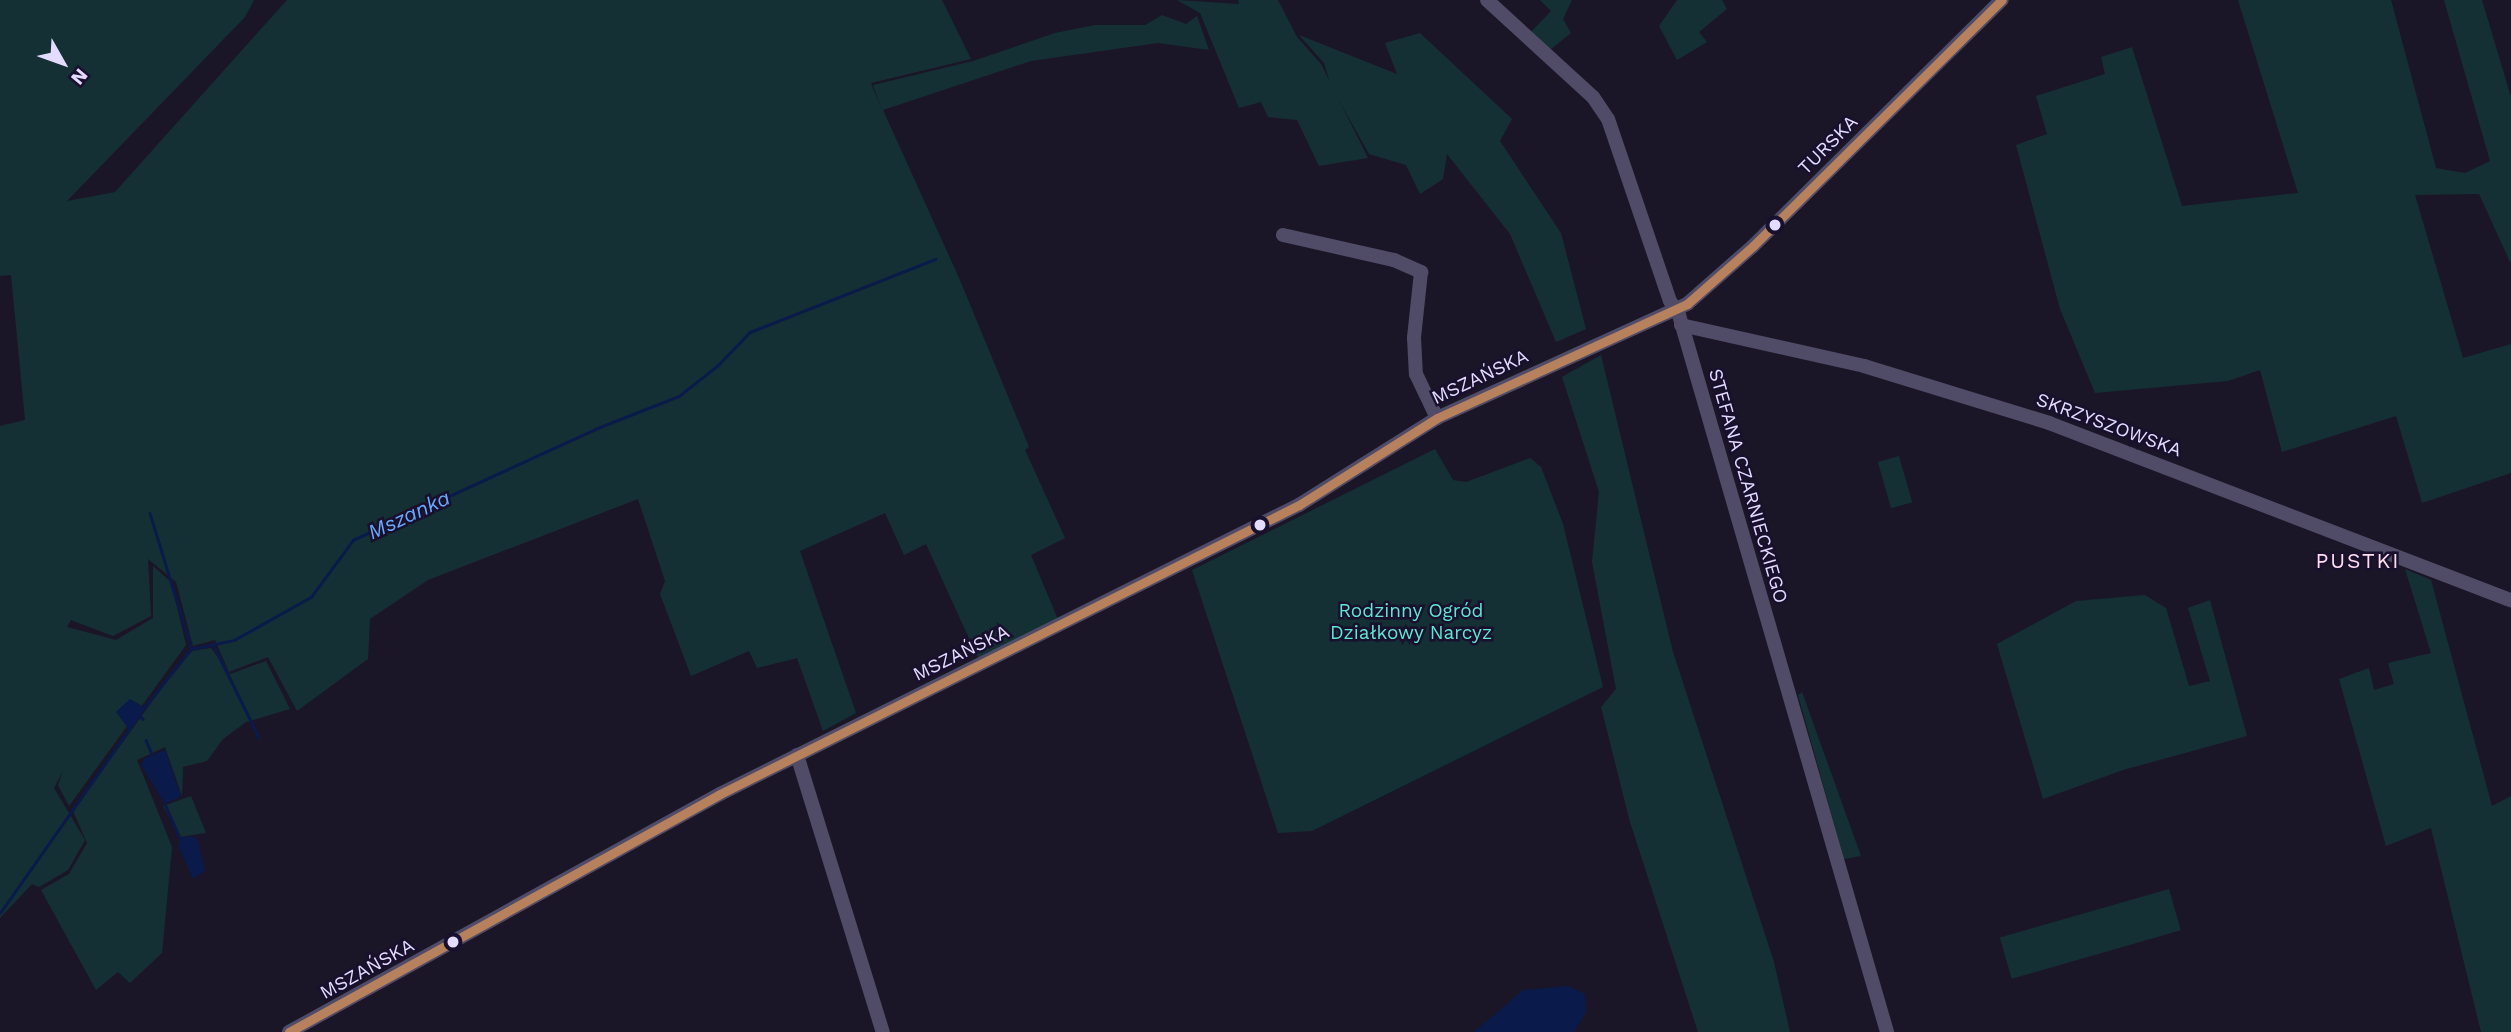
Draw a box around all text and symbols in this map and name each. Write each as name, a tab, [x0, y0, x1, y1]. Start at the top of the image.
north arrow	[28, 28, 98, 98]
text: N	[66, 64, 93, 90]
street label: TURSKA	[1794, 111, 1862, 179]
unlabelled marker	[1768, 218, 1782, 232]
street label: MSZAŃSKA	[1428, 345, 1532, 409]
street label: STEFANA CZARNIECKIEGO	[1703, 366, 1793, 606]
street label: SKRZYSZOWSKA	[2033, 388, 2185, 462]
water label: Mszanka	[364, 485, 454, 545]
unlabelled marker	[1253, 518, 1267, 532]
district label: PUSTKI	[2316, 548, 2400, 574]
park label: Rodzinny Ogród Działkowy Narcyz	[1330, 600, 1492, 644]
street label: MSZAŃSKA	[909, 620, 1013, 686]
street label: MSZAŃSKA	[316, 934, 418, 1004]
unlabelled marker	[446, 935, 460, 949]

